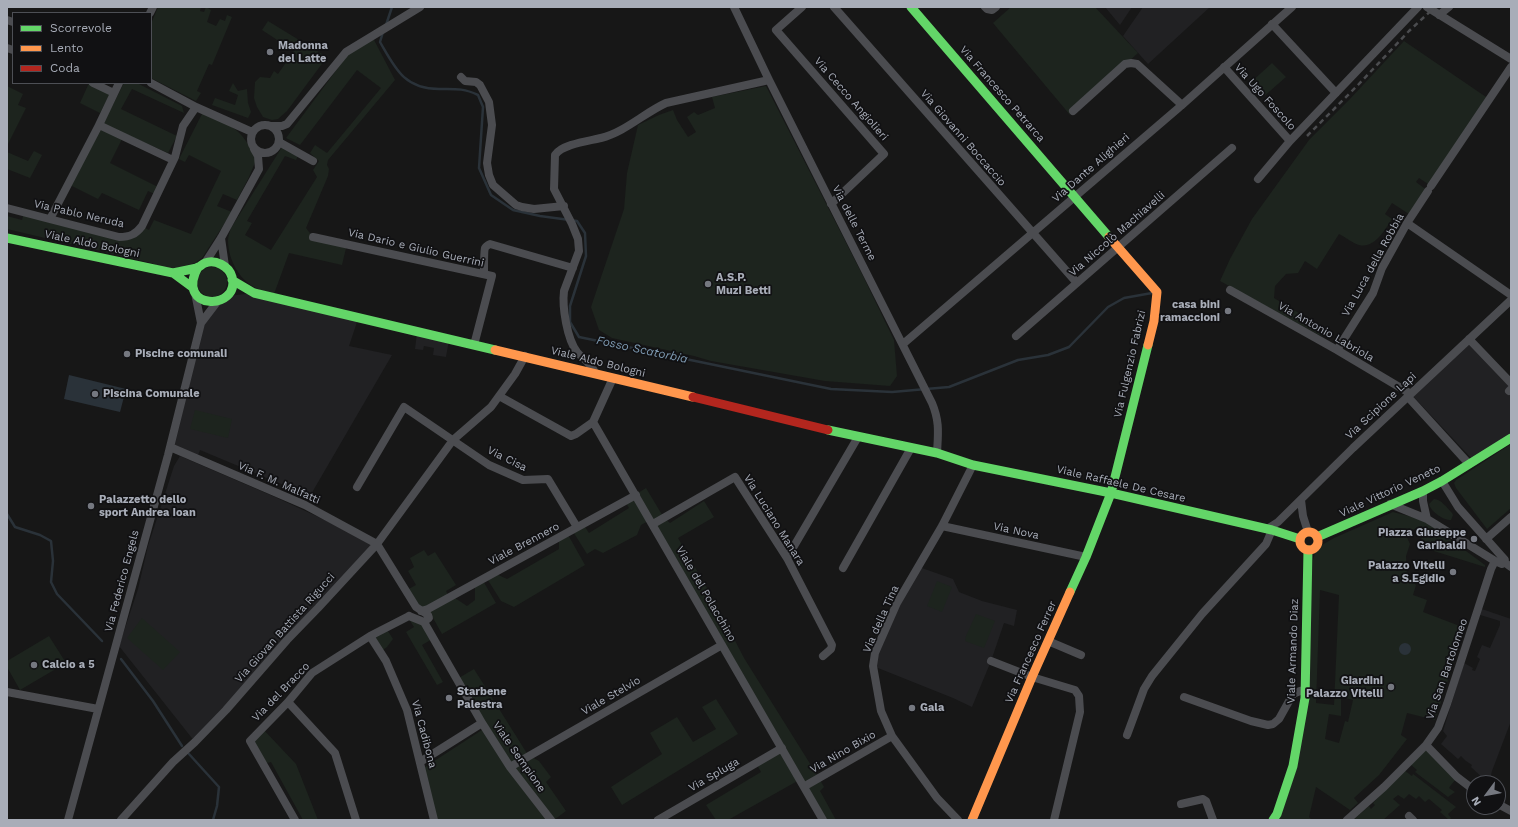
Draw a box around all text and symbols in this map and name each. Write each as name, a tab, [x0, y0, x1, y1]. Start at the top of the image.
legend	[12, 12, 152, 84]
text: Scorrevole	[50, 21, 112, 35]
place label: Madonna del Latte	[278, 39, 328, 65]
text: Lento	[50, 41, 84, 55]
street label: Via Francesco Petrarca	[957, 43, 1047, 145]
marker: Madonna del Latte	[265, 47, 275, 57]
street label: Via Cecco Angiolieri	[811, 55, 891, 143]
text: Coda	[50, 61, 80, 75]
street label: Via Ugo Foscolo	[1232, 61, 1298, 133]
street label: Via Giovanni Boccaccio	[917, 87, 1009, 189]
street label: Via Dante Alighieri	[1049, 131, 1133, 205]
street label: Via delle Terme	[829, 183, 879, 263]
street label: Via Niccolò Machiavelli	[1066, 189, 1168, 279]
street label: Via Pablo Neruda	[33, 197, 125, 231]
street label: Via Luca della Robbia	[1339, 211, 1407, 319]
street label: Via Dario e Giulio Guerrini	[347, 226, 485, 270]
street label: Viale Aldo Bologni	[43, 227, 141, 261]
place label: A.S.P. Muzi Betti	[716, 271, 771, 297]
marker: A.S.P. Muzi Betti	[703, 279, 713, 289]
place label: casa bini ramaccioni	[1160, 298, 1220, 324]
street label: Via Antonio Labriola	[1276, 299, 1376, 365]
marker: casa bini ramaccioni	[1223, 306, 1233, 316]
street label: Via Fulgenzio Fabrizi	[1111, 309, 1149, 419]
water label: Fosso Scatorbia	[595, 333, 689, 367]
street label: Viale Aldo Bologni	[549, 344, 647, 380]
place label: Piscine comunali	[135, 347, 227, 361]
marker: Piscine comunali	[122, 349, 132, 359]
street label: Via Scipione Lapi	[1343, 370, 1419, 442]
place label: Piscina Comunale	[103, 387, 200, 401]
marker: Piscina Comunale	[90, 389, 100, 399]
street label: Via Cisa	[485, 444, 529, 474]
street label: Via F. M. Malfatti	[236, 459, 322, 507]
street label: Viale Vittorio Veneto	[1337, 462, 1443, 520]
street label: Viale Raffaele De Cesare	[1055, 463, 1187, 505]
street label: Via Luciano Manara	[741, 472, 807, 568]
place label: Palazzetto dello sport Andrea Ioan	[99, 493, 196, 519]
marker: Palazzetto dello sport Andrea Ioan	[86, 501, 96, 511]
street label: Viale Brennero	[486, 520, 562, 568]
street label: Via Nova	[992, 520, 1040, 542]
place label: Piazza Giuseppe Garibaldi	[1378, 526, 1466, 552]
street label: Via Federico Engels	[102, 529, 142, 633]
marker: Piazza Giuseppe Garibaldi	[1469, 534, 1479, 544]
street label: Viale del Polacchino	[673, 544, 739, 644]
place label: Palazzo Vitelli a S.Egidio	[1368, 559, 1445, 585]
marker: Palazzo Vitelli a S.Egidio	[1448, 567, 1458, 577]
street label: Via Giovan Battista Rigucci	[232, 570, 338, 686]
street label: Via della Tina	[860, 583, 902, 655]
street label: Viale Armando Diaz	[1285, 598, 1301, 704]
street label: Via Francesco Ferrer	[1002, 599, 1060, 705]
street label: Via San Bartolomeo	[1424, 617, 1470, 721]
place label: Calcio a 5	[42, 658, 95, 672]
marker: Calcio a 5	[29, 660, 39, 670]
street label: Via del Bracco	[249, 660, 313, 724]
street label: Viale Stelvio	[579, 674, 643, 718]
place label: Giardini Palazzo Vitelli	[1306, 674, 1383, 700]
marker: Giardini Palazzo Vitelli	[1386, 682, 1396, 692]
place label: Starbene Palestra	[457, 685, 507, 711]
marker: Starbene Palestra	[444, 693, 454, 703]
street label: Via Cadibona	[409, 698, 439, 770]
place label: Gala	[920, 701, 944, 715]
marker: Gala	[907, 703, 917, 713]
street label: Viale Sempione	[490, 719, 548, 795]
street label: Via Nino Bixio	[808, 728, 878, 776]
street label: Via Spluga	[686, 755, 742, 795]
north arrow	[1466, 775, 1506, 815]
text: N	[1469, 794, 1484, 808]

